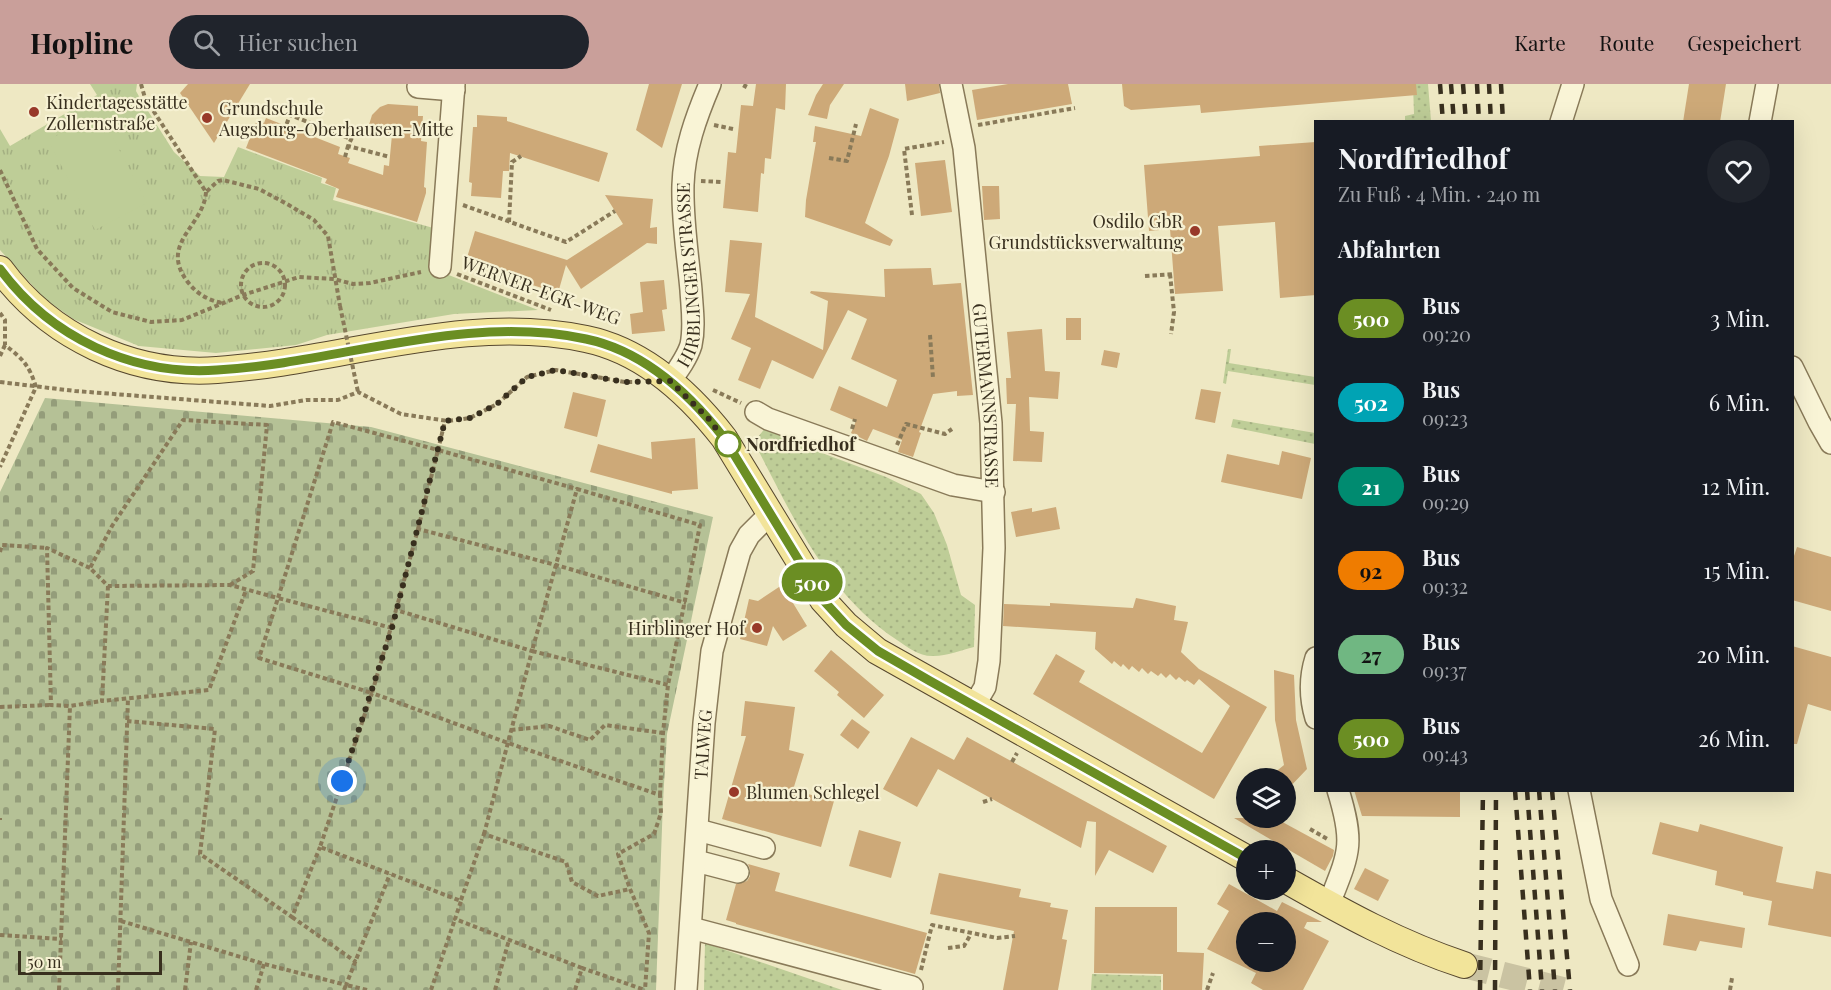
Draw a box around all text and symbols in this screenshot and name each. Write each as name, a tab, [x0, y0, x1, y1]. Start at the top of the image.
search box	[169, 15, 589, 69]
text: Hopline	[30, 24, 133, 61]
icon: search	[190, 26, 223, 59]
text: Hier suchen	[238, 27, 358, 57]
text: Karte	[1514, 28, 1566, 56]
text: Route	[1599, 28, 1654, 56]
text: Gespeichert	[1687, 28, 1801, 56]
place label: Kindertagesstätte Zollernstraße	[46, 90, 188, 135]
place label: Grundschule Augsburg-Oberhausen-Mitte	[218, 96, 454, 141]
marker: Kindertagesstätte Zollernstraße	[27, 105, 41, 119]
marker: Grundschule Augsburg-Oberhausen-Mitte	[200, 111, 214, 125]
text: Nordfriedhof	[1338, 139, 1508, 176]
button: heart	[1707, 140, 1770, 203]
text: Zu Fuß · 4 Min. · 240 m	[1338, 180, 1540, 207]
street label: HIRBLINGER STRASSE	[671, 182, 705, 371]
place label: Osdilo GbR Grundstücksverwaltung	[989, 209, 1183, 254]
marker: Osdilo GbR Grundstücksverwaltung	[1188, 224, 1202, 238]
text: Abfahrten	[1338, 234, 1441, 264]
street label: WERNER-EGK-WEG	[457, 250, 624, 330]
text: Bus	[1422, 290, 1460, 320]
street label: GUTERMANNSTRASSE	[967, 302, 1005, 488]
text: 3 Min.	[1710, 303, 1770, 333]
text: 500	[1353, 304, 1389, 332]
text: 09:20	[1422, 320, 1471, 347]
text: Bus	[1422, 374, 1460, 404]
text: 6 Min.	[1709, 387, 1770, 417]
text: 502	[1354, 388, 1388, 416]
text: 09:23	[1422, 404, 1468, 431]
marker: Nordfriedhof	[715, 431, 741, 457]
place label: Nordfriedhof	[746, 432, 857, 456]
text: Bus	[1422, 458, 1460, 488]
text: 12 Min.	[1702, 471, 1770, 501]
text: 21	[1361, 472, 1381, 500]
text: 09:29	[1422, 488, 1469, 515]
text: Bus	[1422, 542, 1460, 572]
text: 15 Min.	[1704, 555, 1770, 585]
text: 92	[1360, 556, 1382, 584]
line badge: 500	[778, 562, 846, 602]
text: 500	[794, 568, 830, 596]
text: 09:32	[1422, 572, 1468, 599]
place label: Hirblinger Hof	[628, 616, 747, 640]
marker: Hirblinger Hof	[750, 621, 764, 635]
text: Bus	[1422, 626, 1460, 656]
text: 20 Min.	[1696, 639, 1770, 669]
text: 27	[1361, 640, 1381, 668]
text: 09:37	[1422, 656, 1467, 683]
street label: TALWEG	[688, 708, 717, 780]
text: Bus	[1422, 710, 1460, 740]
text: 26 Min.	[1698, 723, 1770, 753]
text: 500	[1353, 724, 1389, 752]
text: 09:43	[1422, 740, 1468, 767]
your location	[327, 766, 357, 796]
map controls	[1236, 768, 1296, 972]
button: layers	[1236, 768, 1296, 828]
place label: Blumen Schlegel	[746, 780, 880, 804]
marker: Blumen Schlegel	[727, 785, 741, 799]
button: +	[1236, 840, 1296, 900]
button: −	[1236, 912, 1296, 972]
scale bar	[18, 948, 162, 976]
text: 50 m	[27, 951, 61, 972]

